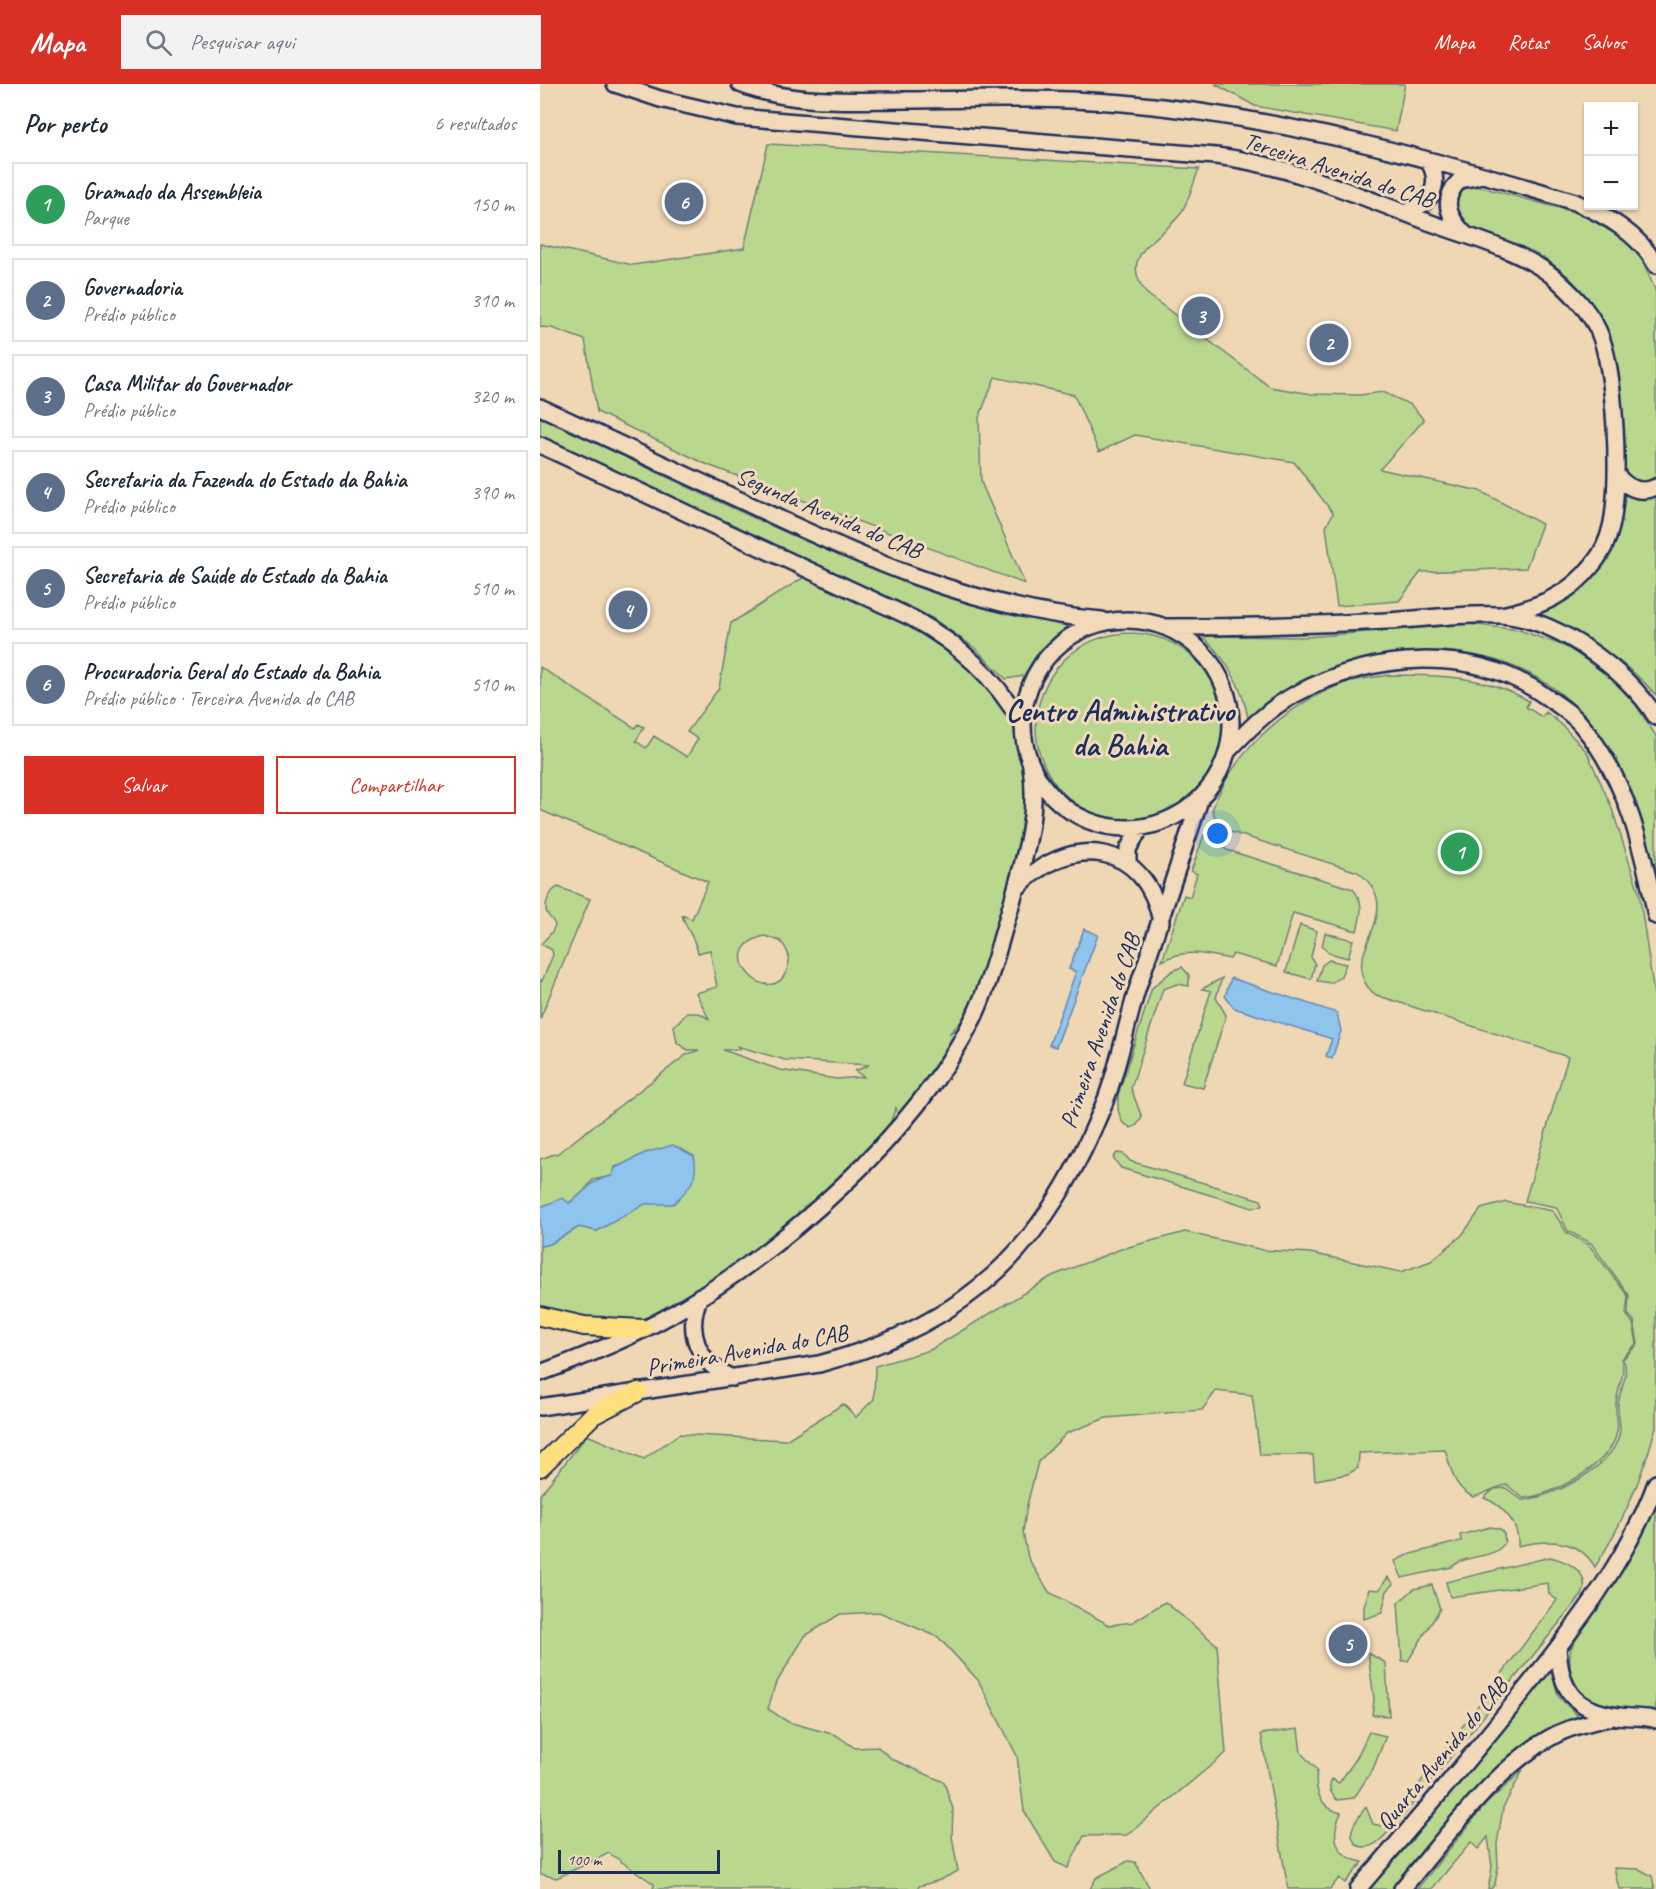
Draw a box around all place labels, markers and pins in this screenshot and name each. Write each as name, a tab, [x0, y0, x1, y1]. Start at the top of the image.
pin: 6	[664, 180, 704, 224]
pin: 3	[1182, 294, 1220, 338]
pin: 2	[1310, 320, 1348, 366]
pin: 4	[608, 588, 647, 632]
pin: 1	[1440, 830, 1480, 874]
pin: 5	[1328, 1622, 1368, 1666]

